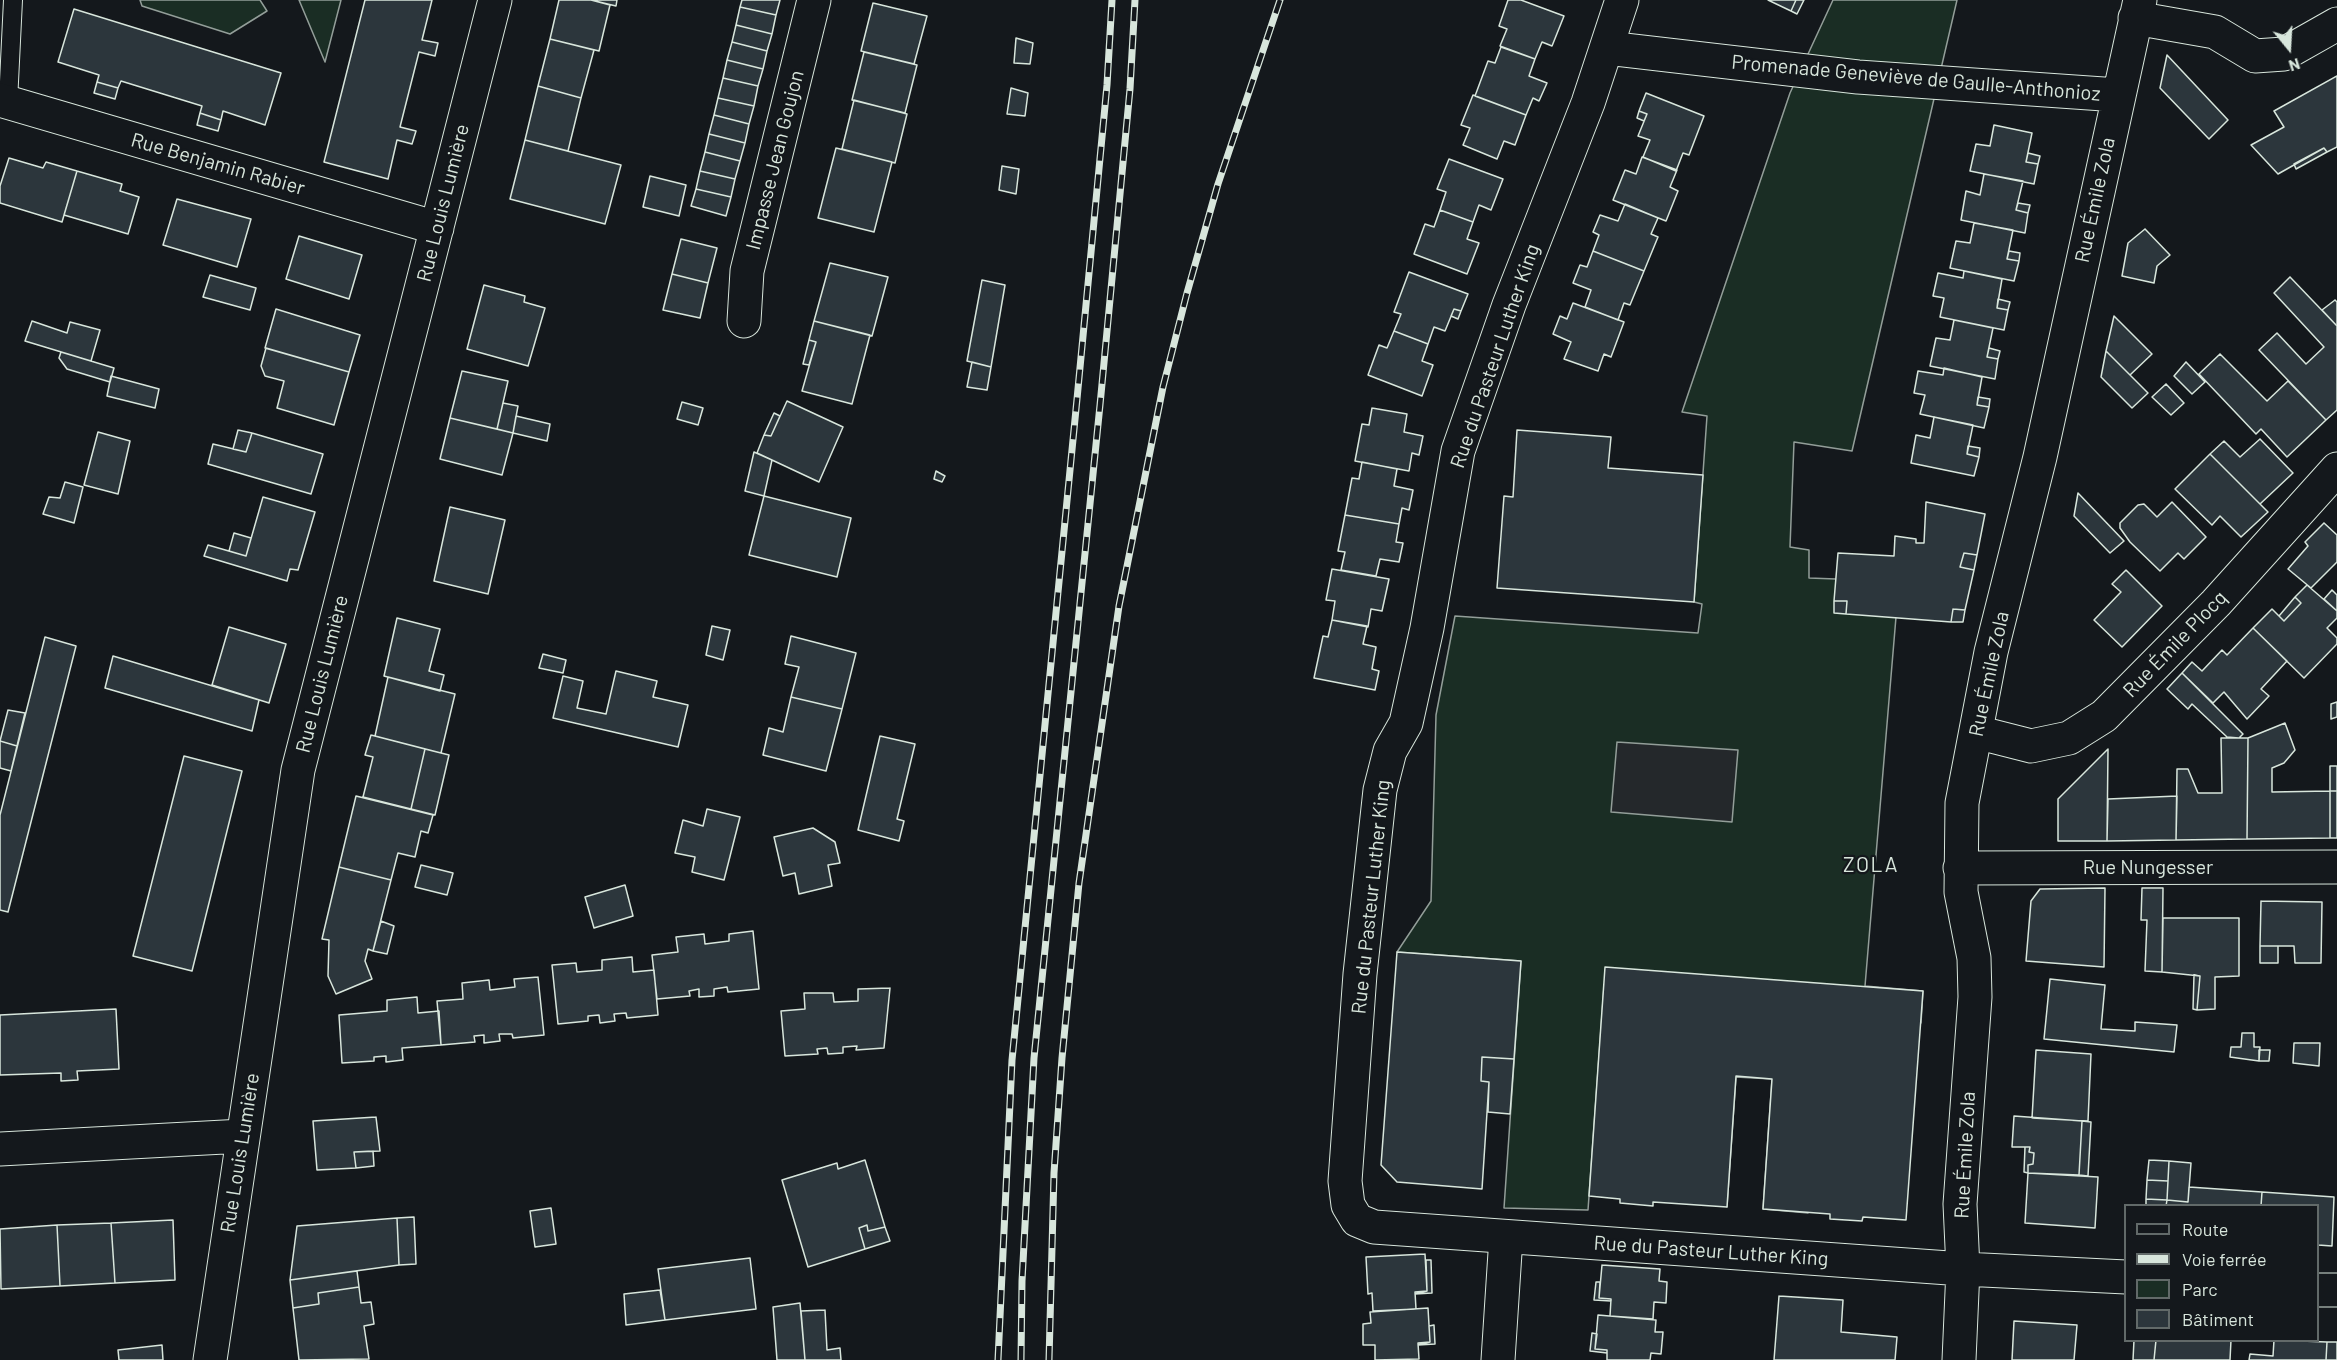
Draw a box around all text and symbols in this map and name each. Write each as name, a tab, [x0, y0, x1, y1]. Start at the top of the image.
north arrow	[2259, 18, 2319, 78]
street label: Promenade Geneviève de Gaulle-Anthonioz	[1731, 50, 2101, 106]
text: N	[2287, 55, 2303, 76]
street label: Impasse Jean Goujon	[741, 68, 809, 252]
street label: Rue Louis Lumière	[412, 122, 474, 284]
street label: Rue Benjamin Rabier	[128, 128, 308, 200]
street label: Rue Émile Zola	[2070, 135, 2120, 265]
street label: Rue du Pasteur Luther King	[1445, 241, 1545, 471]
street label: Rue Émile Plocq	[2118, 586, 2232, 702]
street label: Rue Louis Lumière	[291, 593, 353, 755]
street label: Rue Émile Zola	[1964, 609, 2014, 739]
street label: Rue du Pasteur Luther King	[1347, 779, 1395, 1015]
district label: ZOLA	[1843, 852, 1899, 878]
street label: Rue Nungesser	[2083, 855, 2213, 879]
street label: Rue Louis Lumière	[216, 1071, 264, 1235]
street label: Rue Émile Zola	[1950, 1091, 1980, 1219]
legend	[2124, 1204, 2319, 1342]
text: Route	[2182, 1218, 2228, 1240]
street label: Rue du Pasteur Luther King	[1593, 1231, 1829, 1271]
text: Voie ferrée	[2182, 1248, 2267, 1270]
text: Parc	[2182, 1278, 2218, 1300]
text: Bâtiment	[2182, 1308, 2254, 1330]

